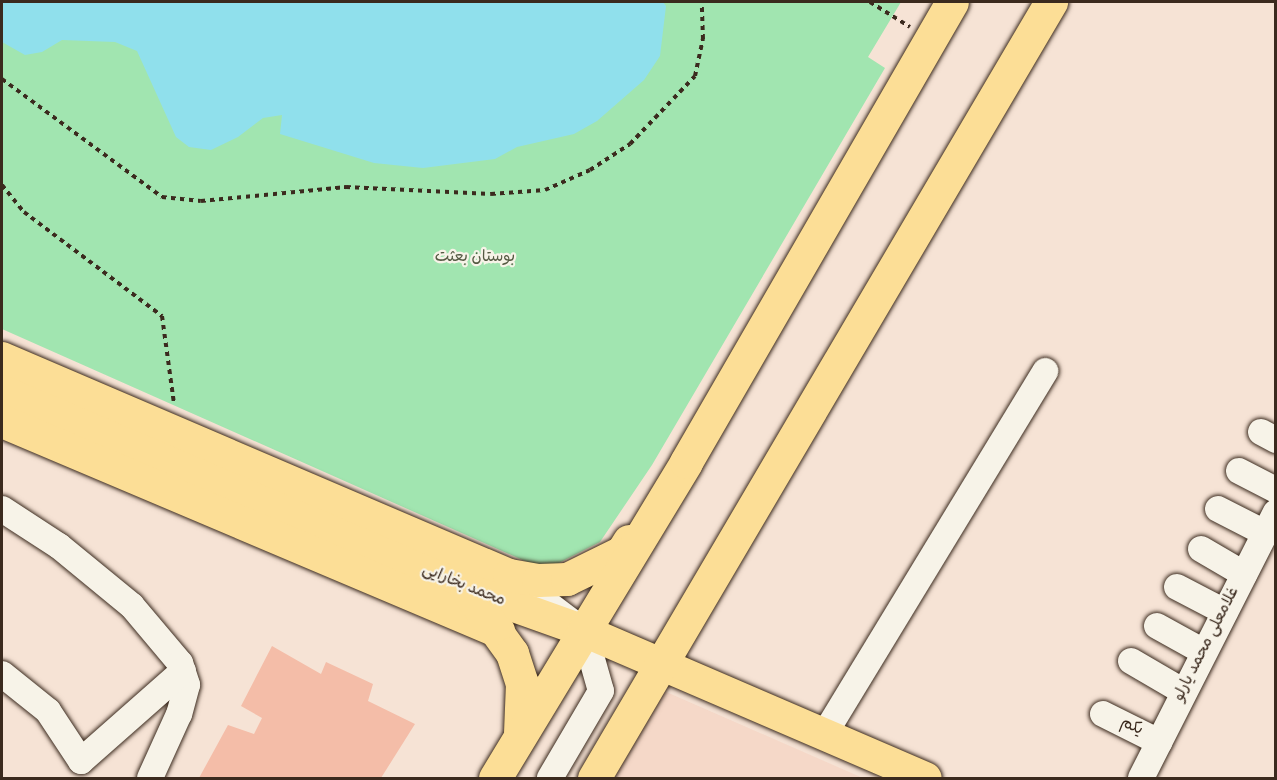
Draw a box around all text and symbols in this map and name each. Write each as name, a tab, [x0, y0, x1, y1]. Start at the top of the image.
park label: بوستان بعثت	[435, 249, 515, 269]
street label: محمد بخارایی	[419, 562, 507, 612]
street label: غلامعلی محمد یارلو	[1171, 585, 1245, 705]
street label: یکم	[1117, 714, 1145, 742]

